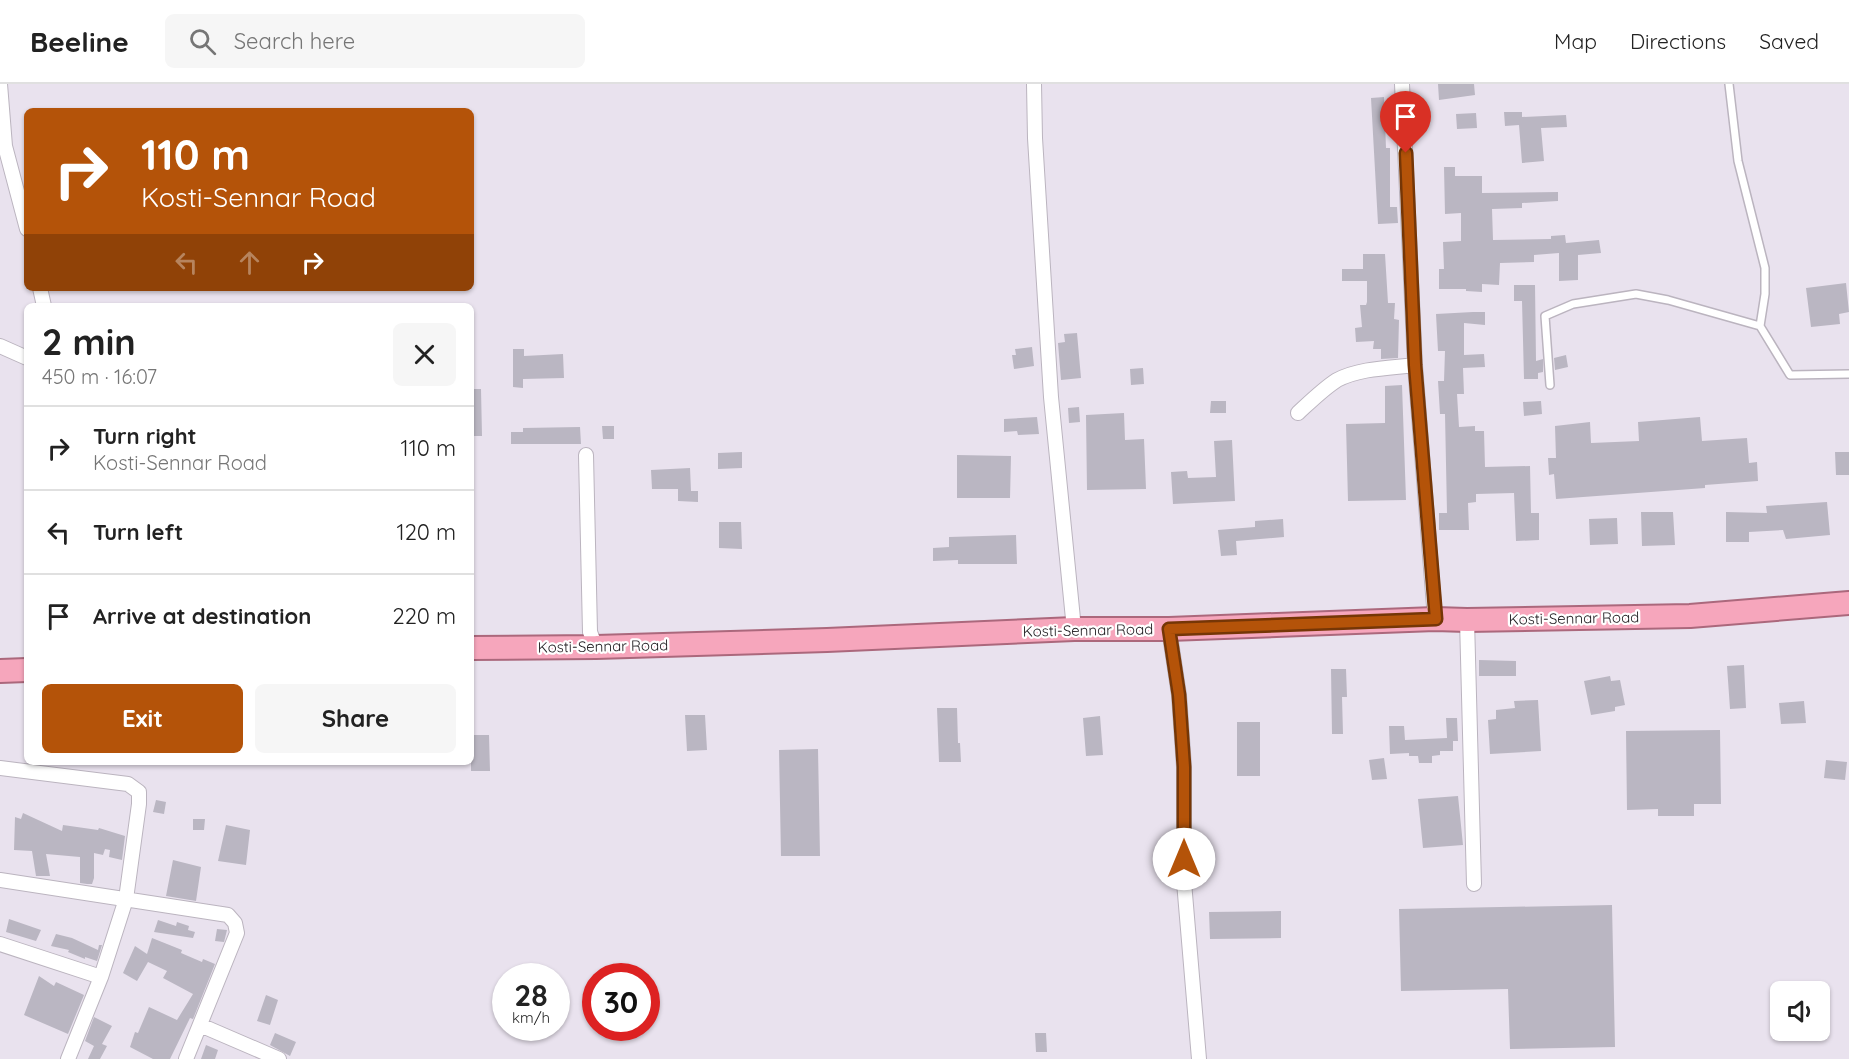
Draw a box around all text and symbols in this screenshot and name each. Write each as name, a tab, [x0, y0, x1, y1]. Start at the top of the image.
search box	[165, 14, 585, 68]
text: Beeline	[30, 24, 129, 59]
icon: search	[186, 25, 219, 58]
text: Search here	[234, 27, 355, 55]
text: Map	[1554, 28, 1597, 54]
text: Directions	[1630, 28, 1726, 54]
text: Saved	[1759, 28, 1819, 54]
pin	[1380, 91, 1431, 153]
icon: arrive	[1389, 100, 1422, 133]
text: 110 m	[141, 128, 250, 181]
icon: right	[42, 132, 120, 210]
text: Kosti-Sennar Road	[141, 180, 376, 214]
icon: left	[170, 246, 203, 279]
icon: ahead	[233, 246, 266, 279]
icon: right	[296, 246, 329, 279]
text: 2 min	[42, 319, 136, 364]
button: close	[393, 323, 456, 386]
text: 450 m · 16:07	[42, 364, 157, 389]
text: Turn right	[93, 422, 197, 450]
icon: right	[42, 432, 75, 465]
text: 110 m	[401, 434, 456, 462]
text: Kosti-Sennar Road	[93, 450, 267, 475]
icon: left	[42, 516, 75, 549]
text: Turn left	[93, 518, 183, 546]
text: 120 m	[397, 518, 456, 546]
icon: arrive	[42, 600, 75, 633]
text: Arrive at destination	[93, 602, 311, 630]
text: 220 m	[392, 602, 456, 630]
street label: Kosti-Sennar Road	[1509, 607, 1639, 629]
street label: Kosti-Sennar Road	[1023, 619, 1153, 641]
street label: Kosti-Sennar Road	[538, 635, 668, 657]
button: Exit	[42, 684, 243, 753]
button: Share	[255, 684, 456, 753]
position arrow	[1152, 827, 1216, 891]
speed limit sign: 30	[582, 963, 660, 1041]
text: 28	[514, 976, 548, 1014]
map controls	[1770, 981, 1830, 1041]
button: sound	[1770, 981, 1830, 1041]
text: km/h	[512, 1008, 550, 1027]

